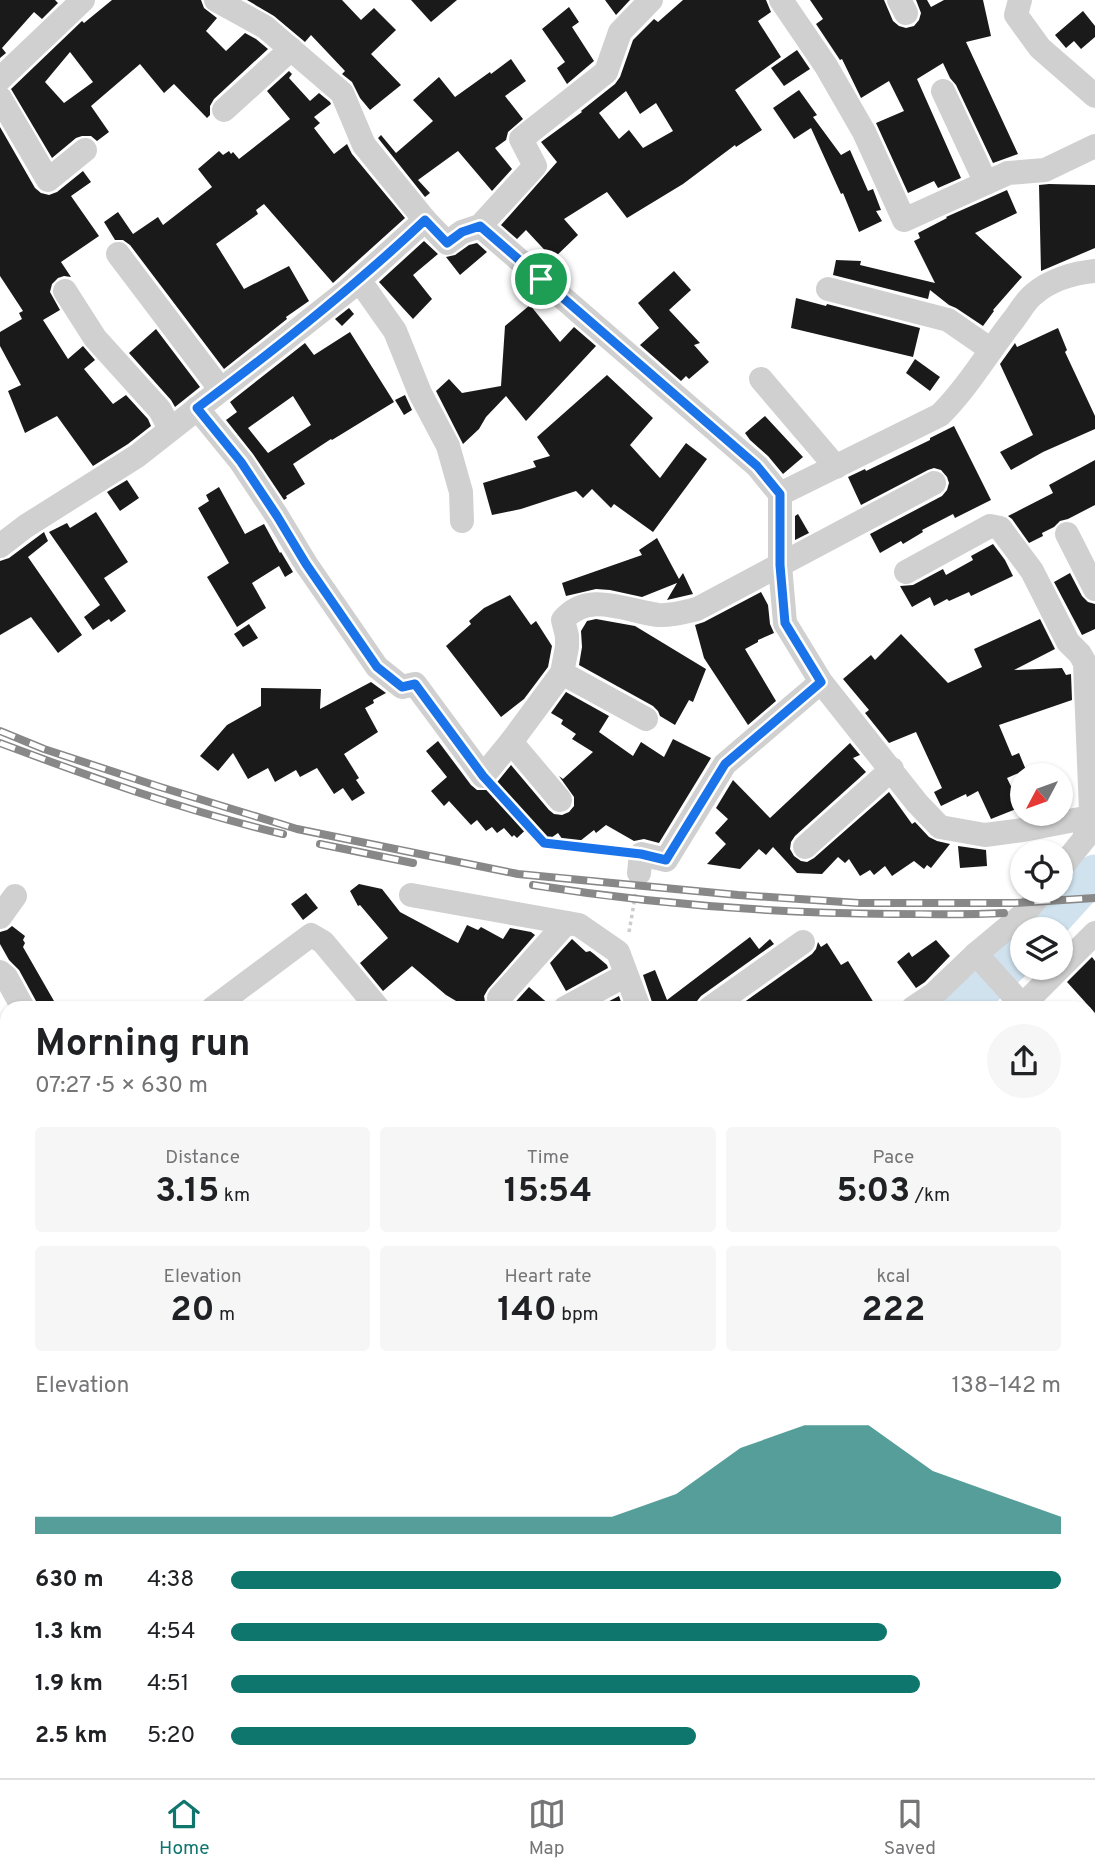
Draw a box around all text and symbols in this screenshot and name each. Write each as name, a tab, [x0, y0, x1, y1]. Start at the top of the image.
pin	[511, 249, 571, 309]
icon: arrive	[522, 260, 560, 298]
north arrow	[1010, 763, 1073, 826]
map controls	[1010, 763, 1073, 980]
button: locate	[1010, 840, 1073, 903]
button: layers	[1010, 917, 1073, 980]
text: Morning run	[35, 1021, 251, 1070]
button: share	[987, 1024, 1061, 1098]
text: 07:27 · 5 × 630 m	[35, 1072, 208, 1101]
text: Distance	[165, 1146, 240, 1170]
text: Time	[527, 1146, 569, 1170]
text: Pace	[872, 1146, 914, 1170]
text: 3.15	[155, 1170, 219, 1214]
text: 15:54	[504, 1170, 592, 1214]
text: 5:03	[836, 1170, 910, 1214]
text: km	[219, 1184, 250, 1208]
text: /km	[910, 1184, 950, 1208]
text: Elevation	[164, 1265, 242, 1289]
text: Heart rate	[505, 1265, 591, 1289]
text: kcal	[876, 1265, 910, 1289]
text: 20	[170, 1289, 215, 1333]
text: 140	[497, 1289, 557, 1333]
text: 222	[861, 1289, 925, 1333]
text: m	[215, 1303, 235, 1327]
text: bpm	[557, 1303, 599, 1327]
text: Elevation	[35, 1372, 130, 1401]
text: 138–142 m	[952, 1372, 1061, 1401]
text: 630 m	[35, 1566, 104, 1595]
text: 4:38	[147, 1566, 194, 1595]
text: 1.3 km	[35, 1618, 102, 1647]
text: 4:54	[147, 1618, 195, 1647]
text: 1.9 km	[35, 1670, 103, 1699]
text: 4:51	[147, 1670, 189, 1699]
text: 2.5 km	[35, 1722, 108, 1751]
text: 5:20	[147, 1722, 195, 1751]
tab: Home	[159, 1795, 210, 1861]
tab: Map	[528, 1795, 566, 1861]
tab: Saved	[884, 1795, 936, 1861]

